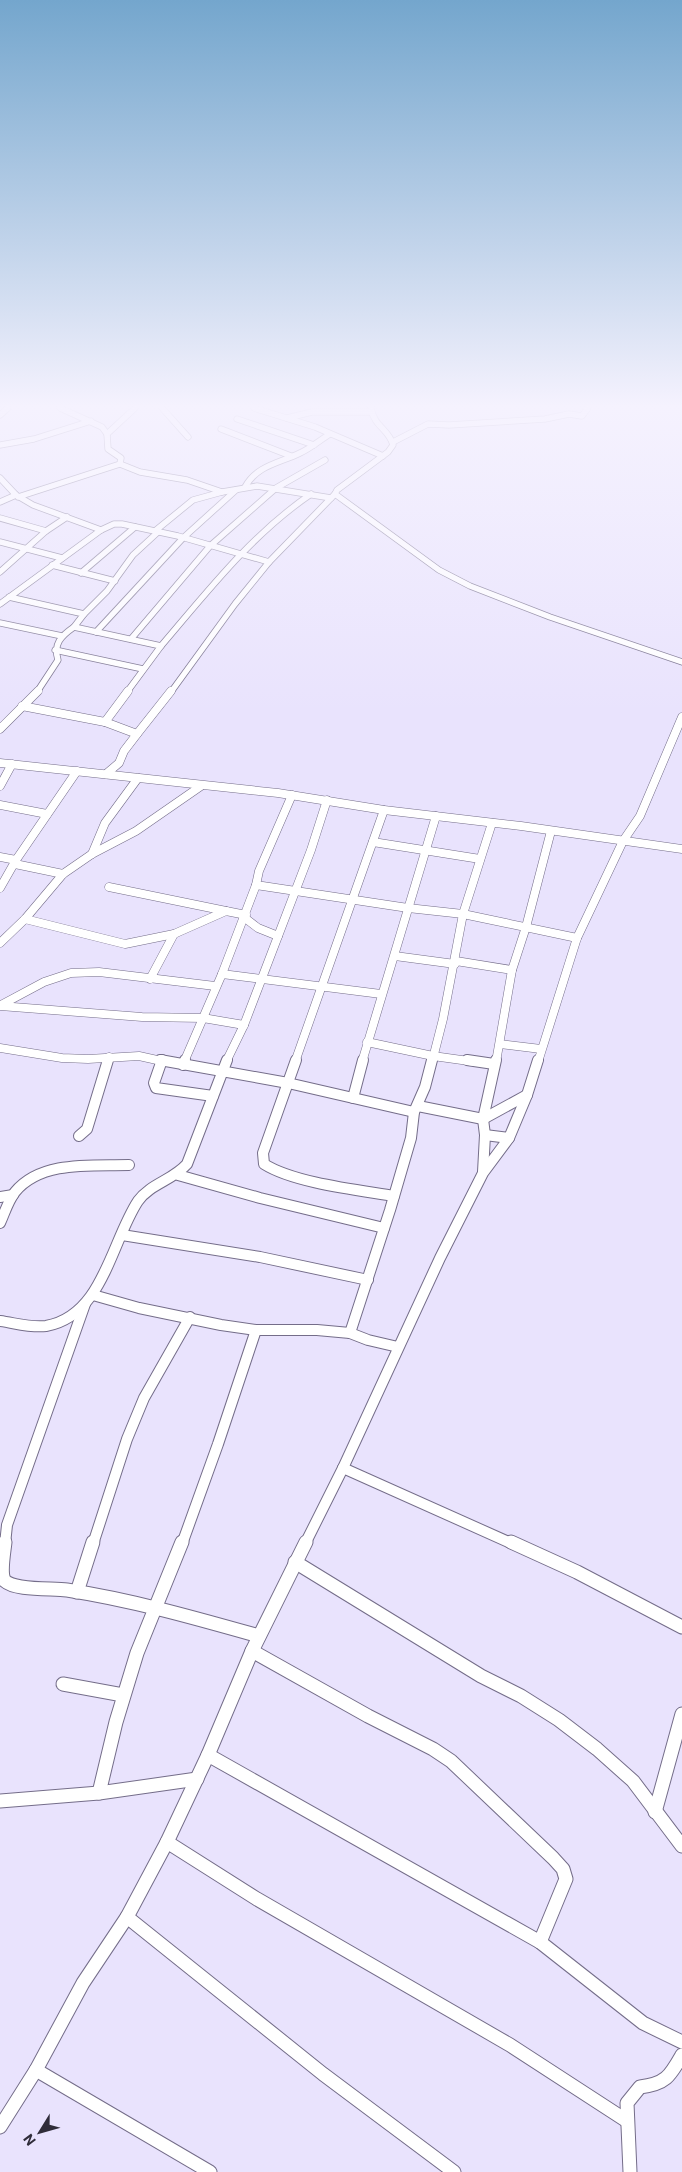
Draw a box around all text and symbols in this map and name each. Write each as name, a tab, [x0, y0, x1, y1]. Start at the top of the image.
north arrow	[15, 2107, 65, 2157]
text: N	[20, 2131, 39, 2149]

